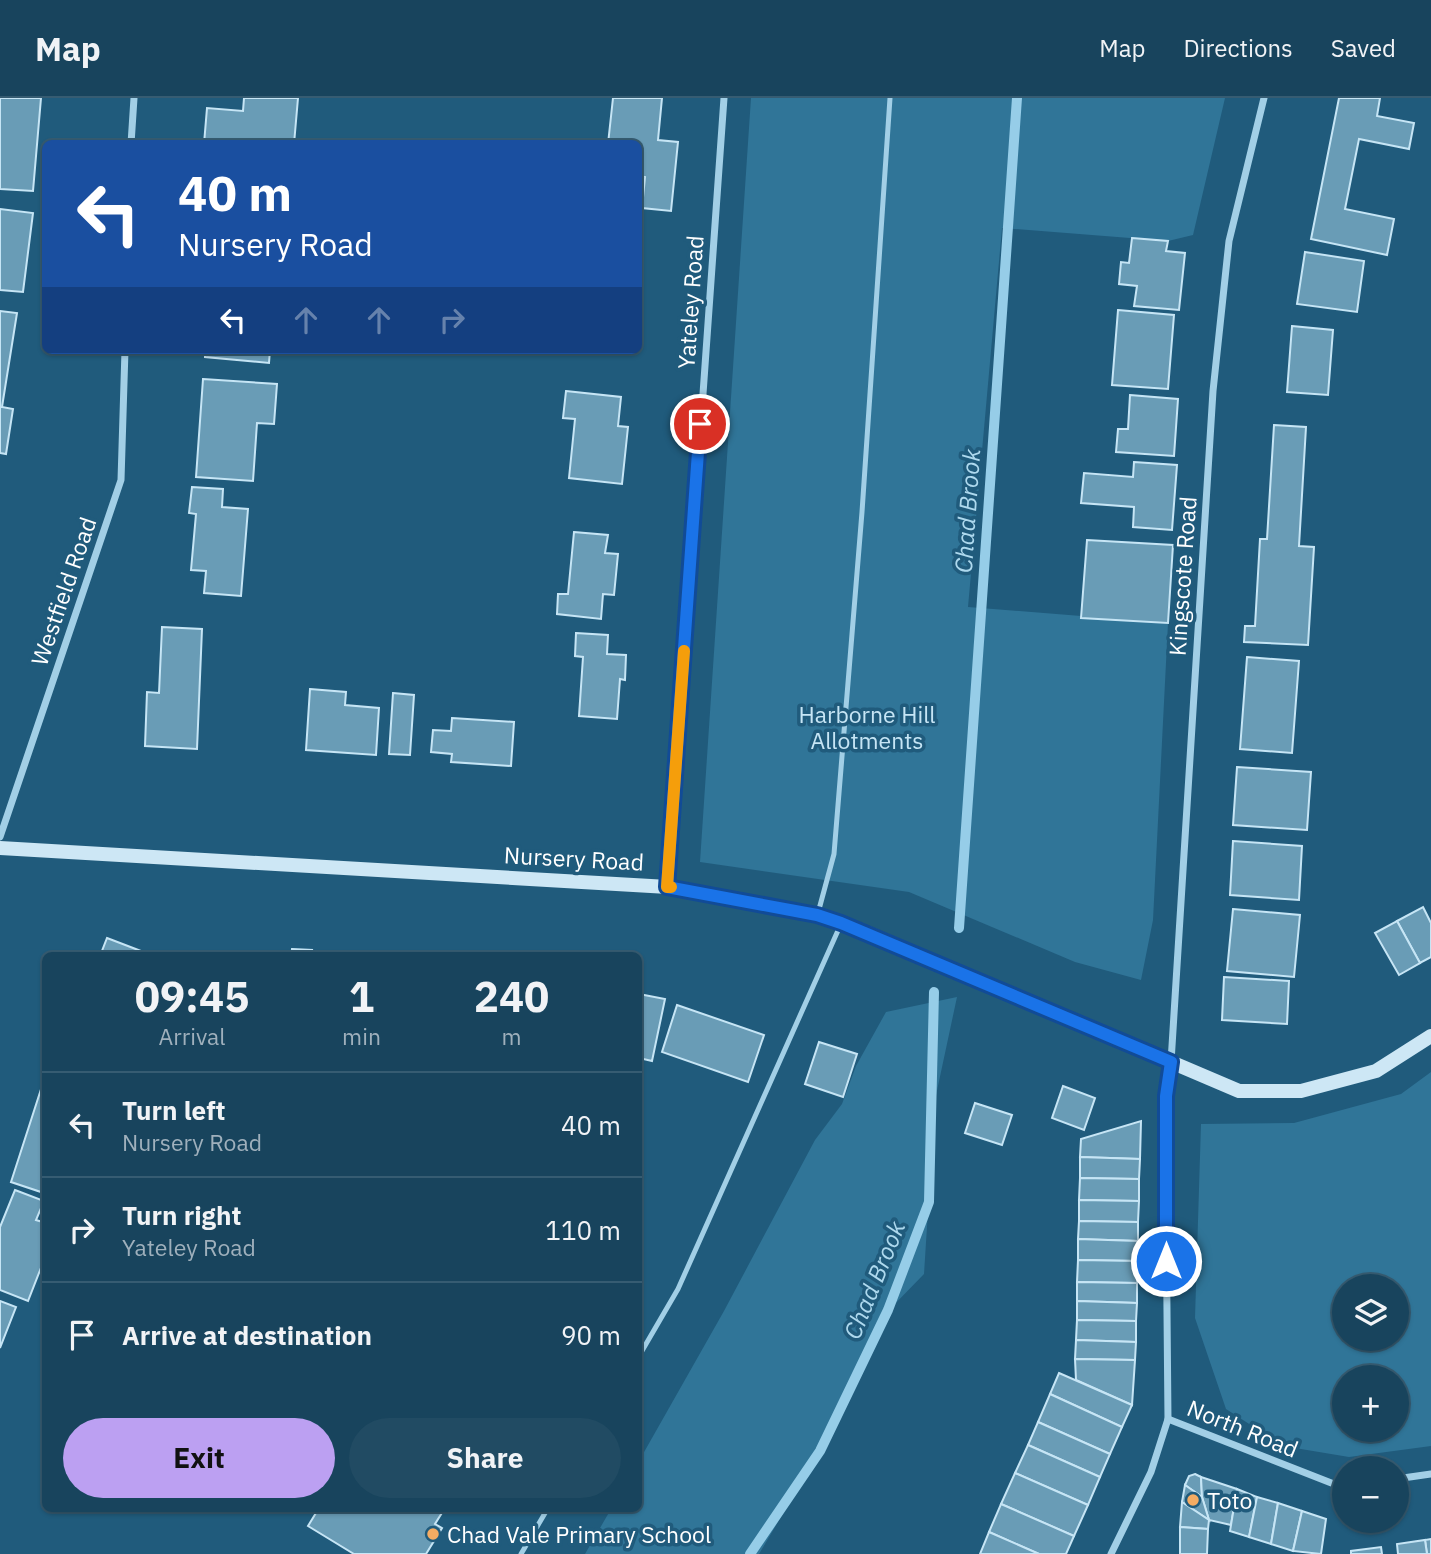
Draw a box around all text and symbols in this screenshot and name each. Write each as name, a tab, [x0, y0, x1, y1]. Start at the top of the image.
text: Map	[35, 27, 101, 70]
text: Map	[1099, 32, 1145, 64]
text: Directions	[1183, 32, 1293, 64]
text: Saved	[1331, 32, 1396, 64]
text: 40 m	[178, 161, 292, 224]
icon: left	[63, 168, 154, 259]
text: Nursery Road	[178, 223, 373, 265]
street label: Yateley Road	[670, 234, 710, 370]
icon: left	[214, 301, 252, 339]
icon: ahead	[287, 301, 325, 339]
icon: ahead	[360, 301, 398, 339]
icon: right	[433, 301, 471, 339]
pin	[670, 394, 730, 454]
icon: arrive	[681, 405, 719, 443]
water label: Chad Brook	[947, 447, 987, 574]
street label: Kingscote Road	[1161, 495, 1203, 657]
street label: Westfield Road	[24, 513, 102, 669]
park label: Harborne Hill Allotments	[798, 699, 936, 755]
street label: Nursery Road	[503, 839, 645, 877]
text: 09:45	[135, 969, 249, 1024]
text: 1	[349, 969, 374, 1024]
text: 240	[474, 969, 549, 1024]
text: Arrival	[159, 1021, 226, 1051]
text: min	[342, 1021, 381, 1051]
text: m	[501, 1021, 522, 1051]
text: Turn left	[122, 1093, 225, 1127]
icon: left	[63, 1106, 101, 1144]
text: 40 m	[561, 1108, 621, 1142]
text: Nursery Road	[122, 1127, 262, 1157]
text: Turn right	[122, 1198, 241, 1232]
icon: right	[63, 1211, 101, 1249]
text: 110 m	[545, 1213, 621, 1247]
water label: Chad Brook	[836, 1216, 912, 1344]
position arrow	[1129, 1224, 1203, 1298]
text: Yateley Road	[122, 1232, 256, 1262]
map controls	[1332, 1274, 1409, 1533]
button: layers	[1332, 1274, 1409, 1351]
icon: arrive	[63, 1316, 101, 1354]
text: Arrive at destination	[122, 1318, 372, 1352]
text: 90 m	[561, 1318, 621, 1352]
button: +	[1332, 1365, 1409, 1442]
street label: North Road	[1183, 1392, 1303, 1464]
button: Exit	[63, 1418, 335, 1498]
button: Share	[349, 1418, 621, 1498]
button: −	[1332, 1456, 1409, 1533]
place label: Toto	[1207, 1485, 1252, 1515]
marker: Toto	[1185, 1492, 1201, 1508]
place label: Chad Vale Primary School	[447, 1519, 711, 1549]
marker: Chad Vale Primary School	[425, 1526, 441, 1542]

